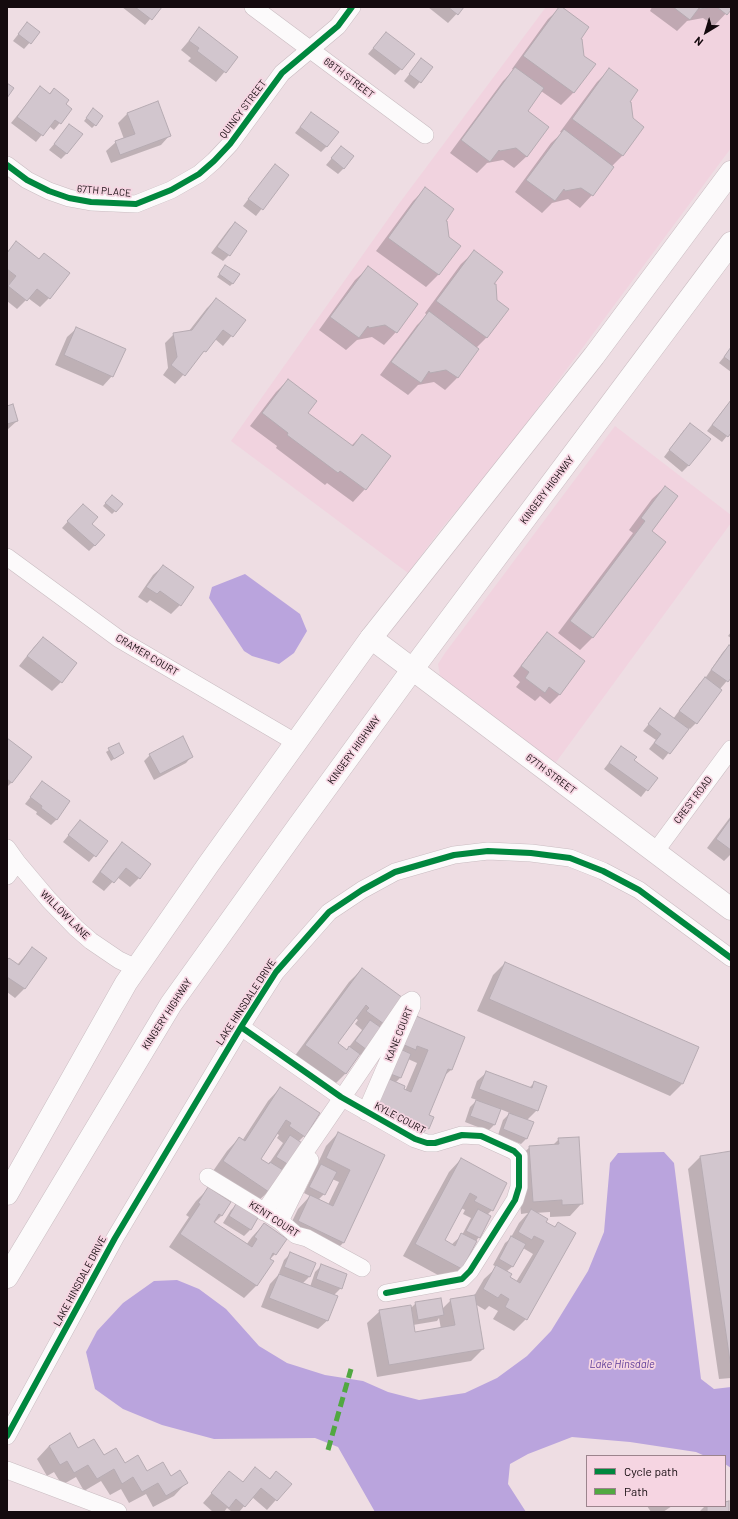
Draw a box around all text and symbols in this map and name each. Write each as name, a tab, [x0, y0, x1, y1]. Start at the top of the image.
north arrow	[686, 12, 726, 52]
text: N	[691, 34, 705, 49]
street label: 68TH STREET	[322, 55, 376, 101]
street label: QUINCY STREET	[217, 77, 269, 141]
street label: 67TH PLACE	[76, 183, 132, 199]
street label: KINGERY HIGHWAY	[518, 454, 576, 526]
street label: CRAMER COURT	[114, 632, 180, 678]
street label: KINGERY HIGHWAY	[325, 713, 383, 787]
street label: 67TH STREET	[524, 751, 578, 797]
street label: CREST ROAD	[671, 774, 715, 826]
street label: WILLOW LANE	[38, 888, 92, 942]
street label: LAKE HINSDALE DRIVE	[214, 957, 278, 1047]
street label: KINGERY HIGHWAY	[140, 976, 194, 1052]
street label: KANE COURT	[383, 1005, 415, 1063]
street label: KYLE COURT	[372, 1100, 428, 1136]
street label: KENT COURT	[247, 1198, 301, 1240]
street label: LAKE HINSDALE DRIVE	[51, 1234, 109, 1328]
water label: Lake Hinsdale	[589, 1357, 655, 1371]
legend	[586, 1455, 726, 1507]
text: Cycle path	[624, 1464, 678, 1478]
text: Path	[624, 1484, 648, 1498]

